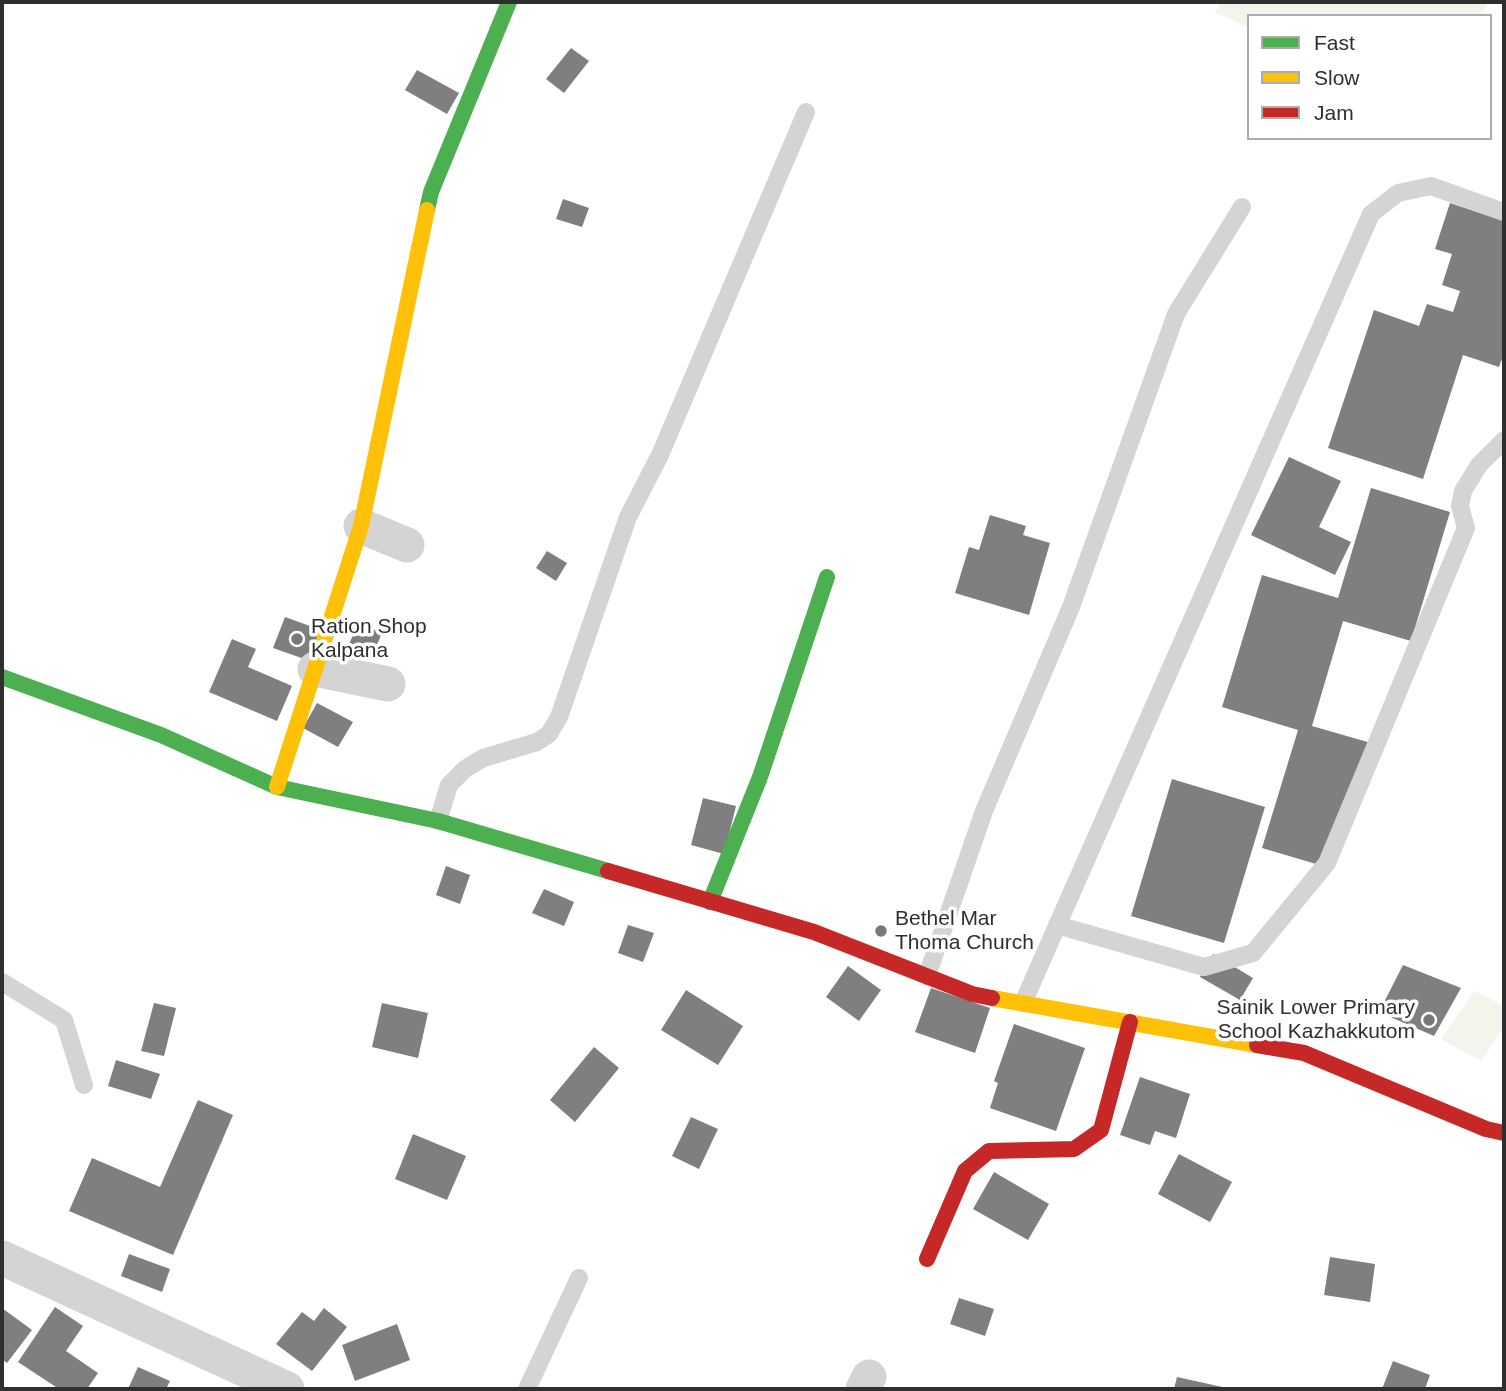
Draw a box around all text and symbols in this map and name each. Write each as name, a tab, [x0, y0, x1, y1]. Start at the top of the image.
legend	[1247, 14, 1492, 140]
text: Fast	[1314, 31, 1355, 54]
text: Slow	[1314, 66, 1360, 89]
text: Jam	[1314, 101, 1354, 124]
place label: Ration Shop Kalpana	[311, 614, 427, 664]
marker: Ration Shop Kalpana	[289, 631, 305, 647]
place label: Bethel Mar Thoma Church	[895, 906, 1034, 956]
marker: Bethel Mar Thoma Church	[873, 923, 889, 939]
place label: Sainik Lower Primary School Kazhakkutom	[1217, 995, 1415, 1045]
marker: Sainik Lower Primary School Kazhakkutom	[1421, 1012, 1437, 1028]

